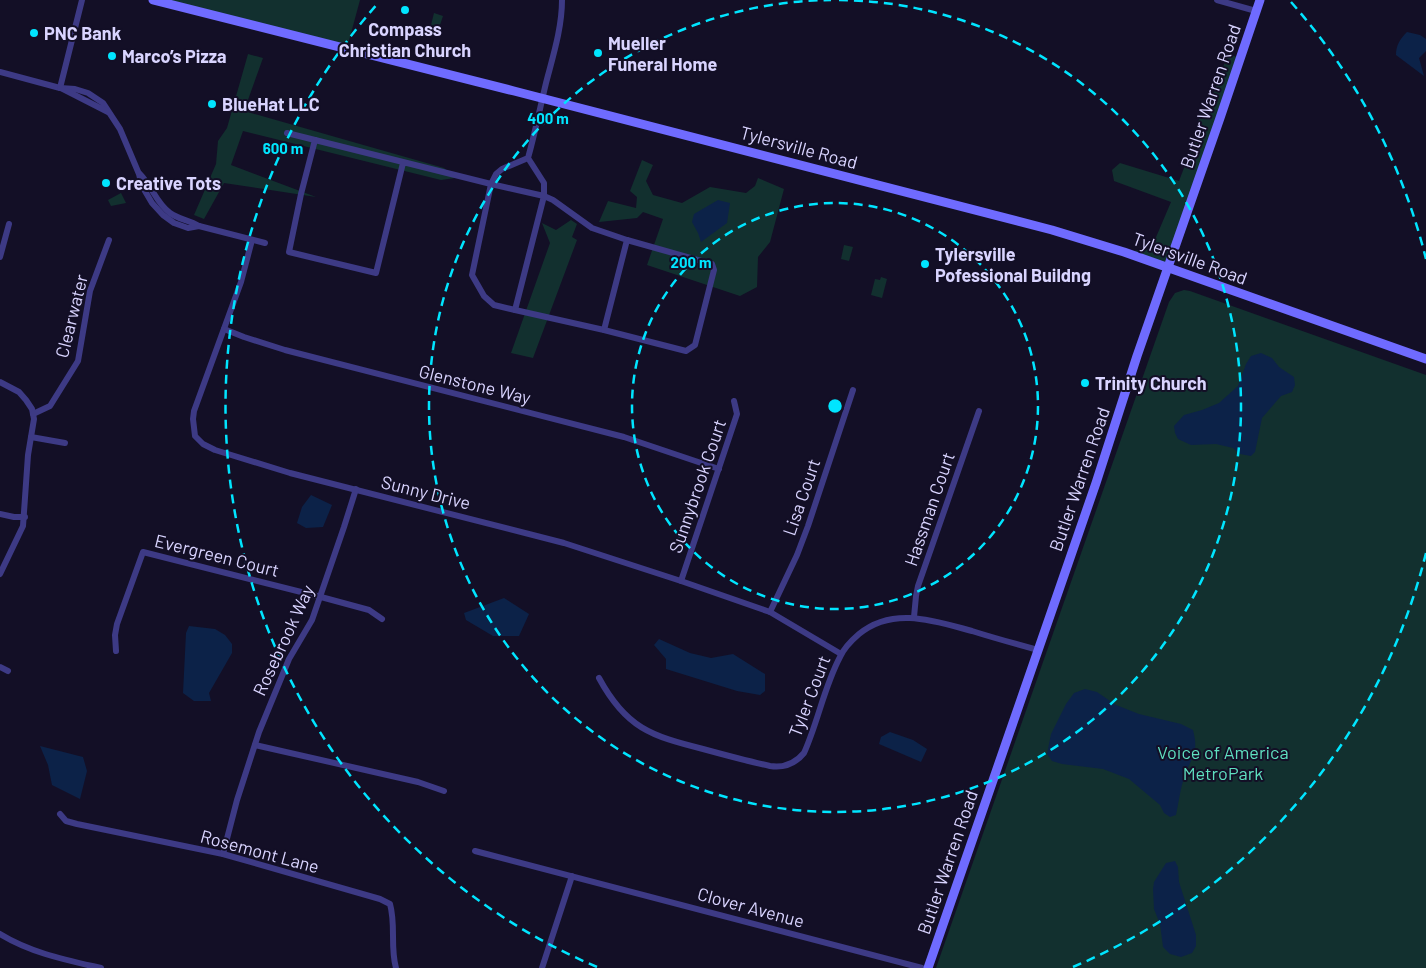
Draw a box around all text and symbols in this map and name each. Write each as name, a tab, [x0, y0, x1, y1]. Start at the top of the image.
marker: Compass Christian Church	[399, 4, 411, 16]
place label: Compass Christian Church	[339, 18, 471, 61]
street label: Butler Warren Road	[1175, 21, 1245, 171]
place label: PNC Bank	[44, 22, 122, 44]
marker: PNC Bank	[28, 27, 40, 39]
place label: Mueller Funeral Home	[608, 32, 717, 75]
place label: Marco’s Pizza	[122, 45, 226, 67]
marker: Mueller Funeral Home	[592, 47, 604, 59]
marker: Marco’s Pizza	[106, 50, 118, 62]
place label: BlueHat LLC	[222, 93, 320, 115]
marker: BlueHat LLC	[206, 98, 218, 110]
text: 400 m	[527, 109, 569, 127]
street label: Tylersville Road	[738, 121, 860, 173]
text: 600 m	[263, 139, 303, 157]
place label: Creative Tots	[116, 172, 221, 194]
marker: Creative Tots	[100, 177, 112, 189]
street label: Tylersville Road	[1130, 227, 1250, 289]
place label: Tylersville Pofessional Buildng	[935, 243, 1091, 286]
text: 200 m	[670, 253, 712, 271]
marker: Tylersville Pofessional Buildng	[919, 258, 931, 270]
street label: Clearwater	[50, 272, 92, 360]
street label: Glenstone Way	[417, 359, 533, 409]
place label: Trinity Church	[1095, 372, 1207, 394]
marker: Trinity Church	[1079, 377, 1091, 389]
centre of rings	[826, 397, 844, 415]
street label: Butler Warren Road	[1044, 404, 1114, 554]
street label: Sunnybrook Court	[664, 416, 730, 556]
street label: Hassman Court	[899, 449, 959, 569]
street label: Lisa Court	[778, 456, 824, 538]
street label: Sunny Drive	[379, 470, 473, 514]
street label: Evergreen Court	[153, 529, 281, 581]
street label: Rosebrook Way	[248, 581, 318, 699]
street label: Tyler Court	[783, 652, 835, 740]
park label: Voice of America MetroPark	[1157, 741, 1289, 784]
street label: Butler Warren Road	[912, 787, 982, 937]
street label: Rosemont Lane	[198, 825, 322, 877]
street label: Clover Avenue	[695, 882, 807, 932]

